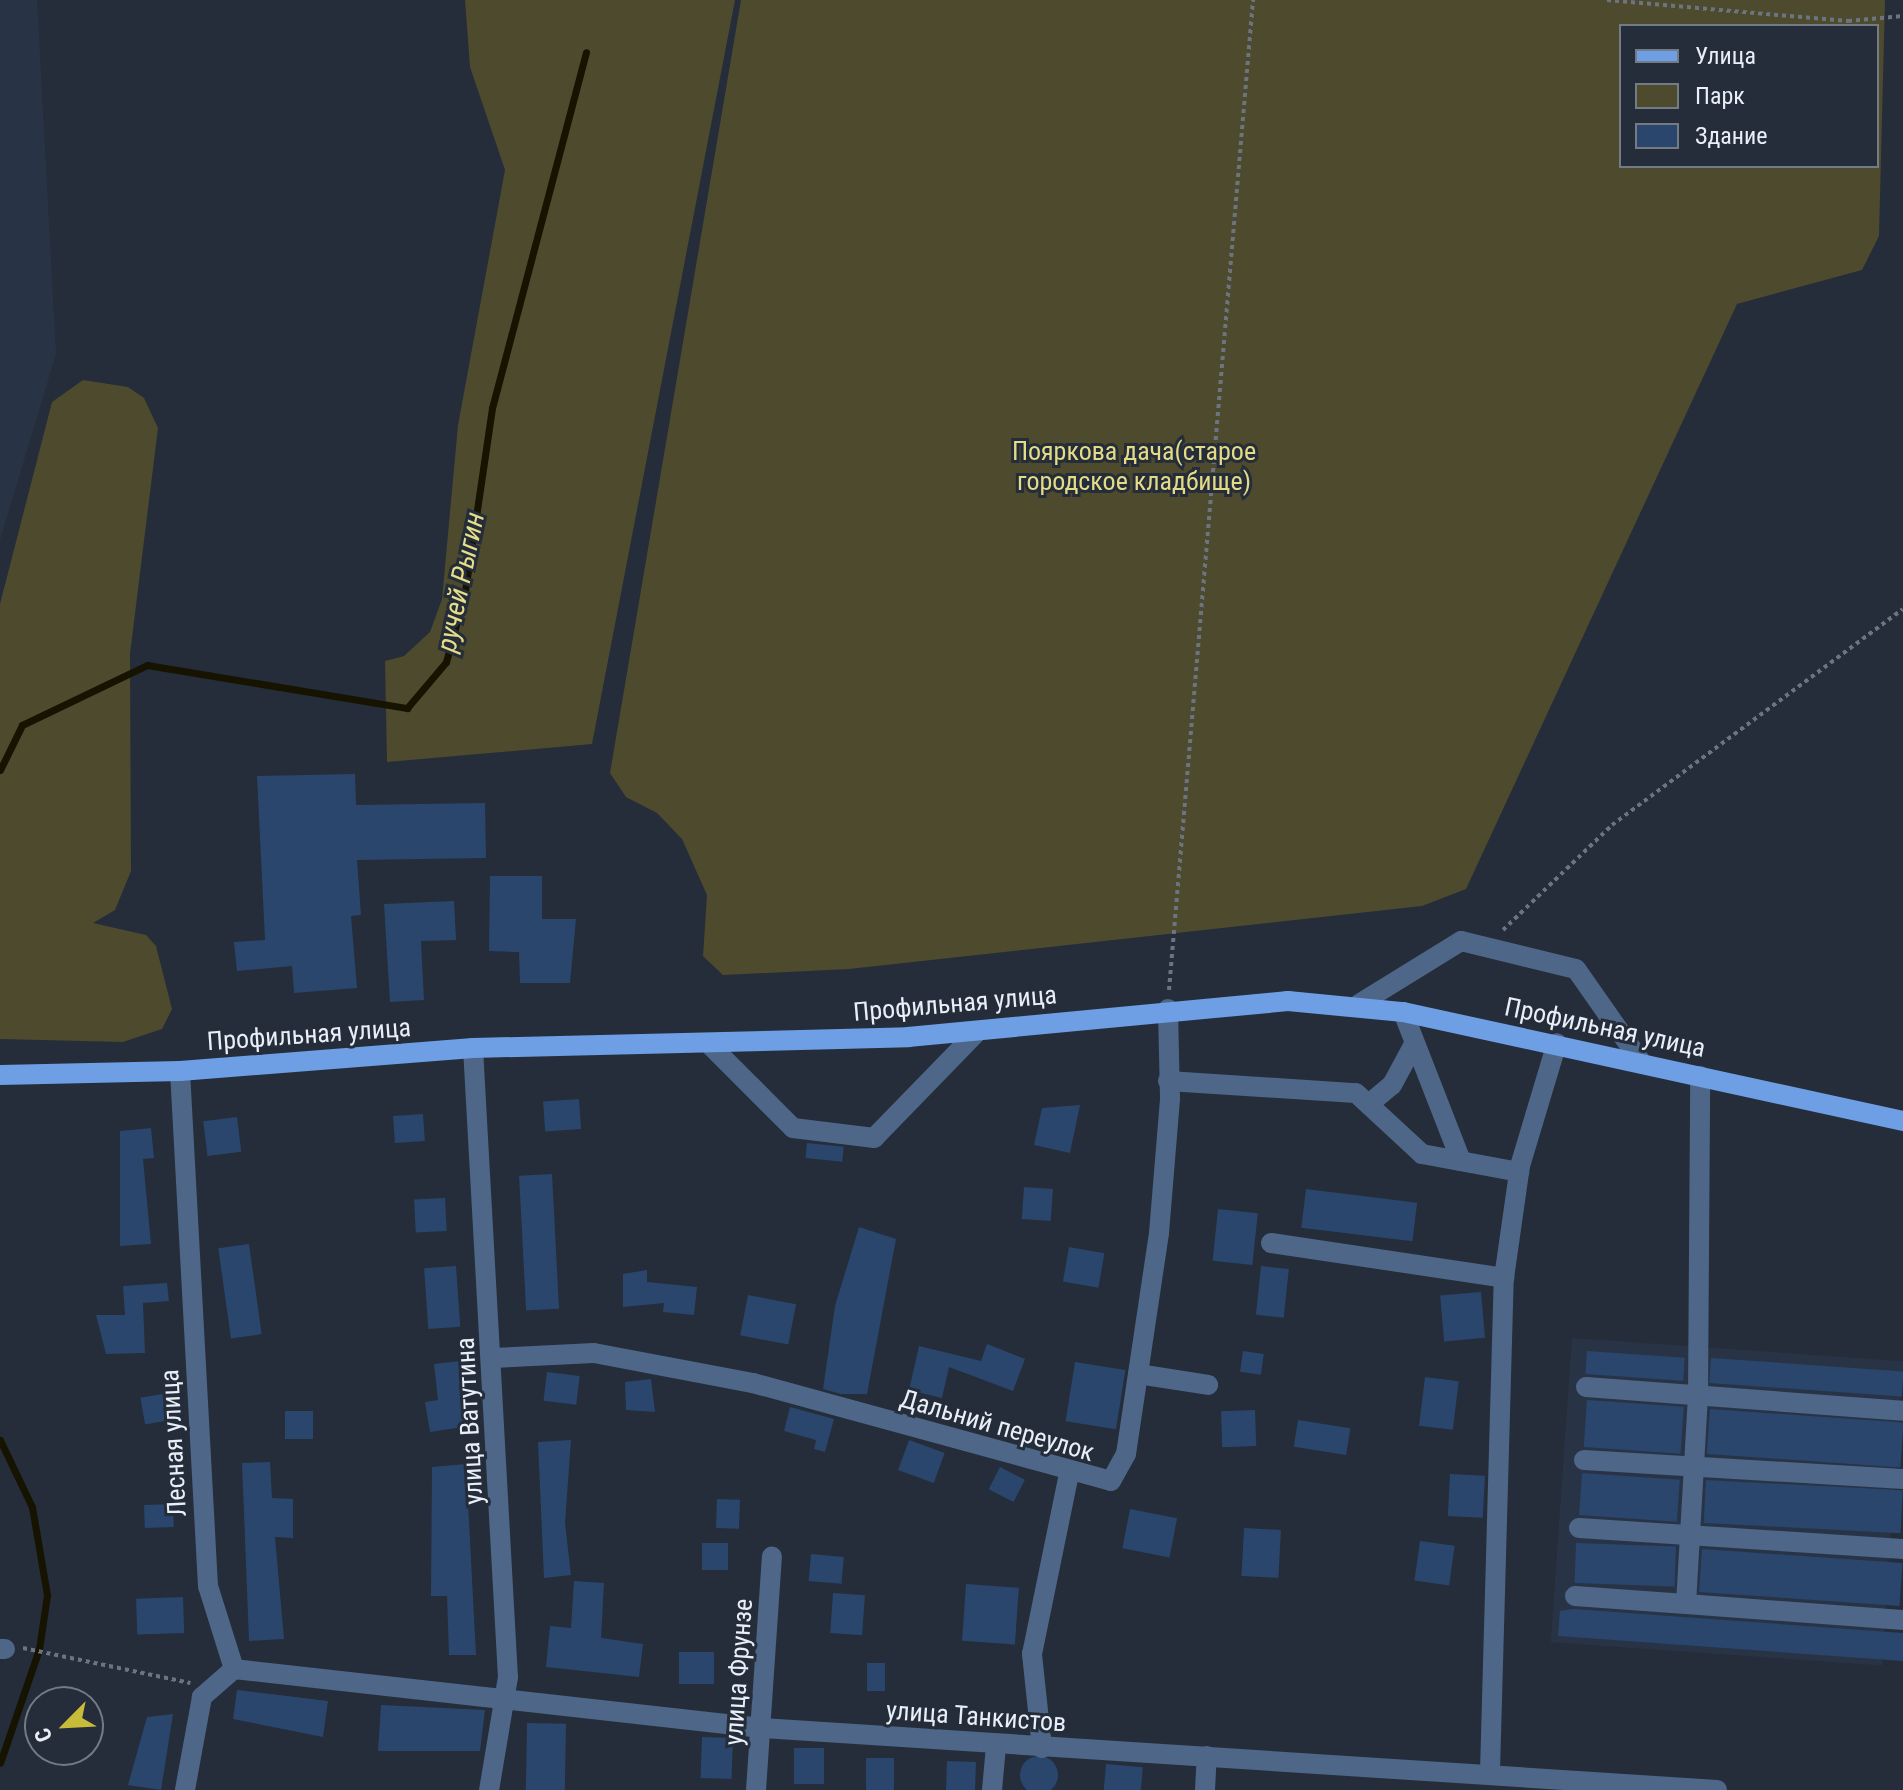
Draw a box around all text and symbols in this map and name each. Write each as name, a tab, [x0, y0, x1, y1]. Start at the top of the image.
legend	[1619, 24, 1879, 168]
text: Улица	[1695, 42, 1756, 70]
text: Парк	[1695, 82, 1745, 110]
text: Здание	[1695, 122, 1767, 150]
park label: Пояркова дача(старое городское кладбище)	[1012, 436, 1256, 498]
water label: ручей Рыгин	[430, 509, 492, 655]
street label: Профильная улица	[852, 980, 1058, 1028]
street label: Профильная улица	[1502, 991, 1708, 1065]
street label: Профильная улица	[206, 1012, 412, 1058]
street label: улица Ватутина	[450, 1337, 490, 1505]
street label: Лесная улица	[155, 1369, 193, 1517]
street label: Дальний переулок	[896, 1383, 1098, 1469]
street label: улица Фрунзе	[718, 1598, 760, 1746]
north arrow	[24, 1686, 104, 1766]
street label: улица Танкистов	[885, 1695, 1067, 1739]
text: С	[29, 1724, 57, 1746]

